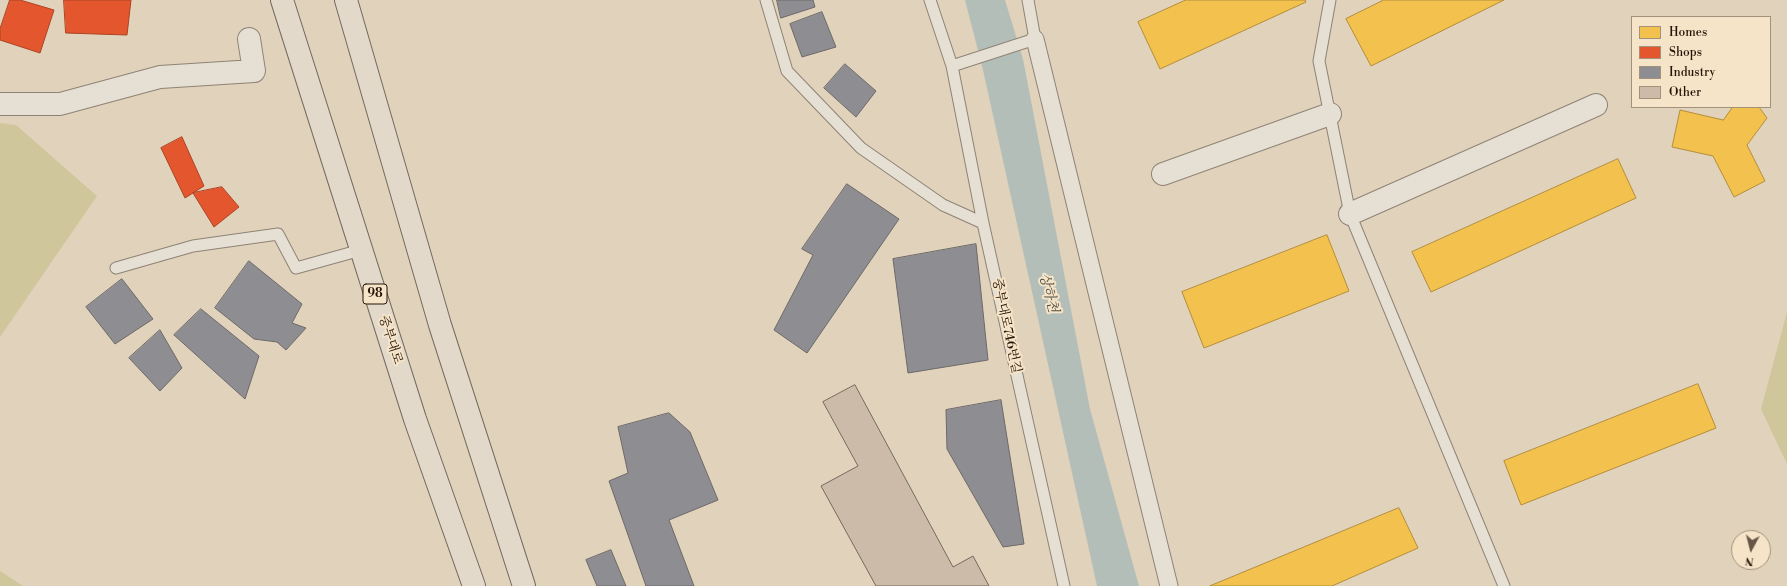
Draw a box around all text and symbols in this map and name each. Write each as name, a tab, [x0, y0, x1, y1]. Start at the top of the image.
legend	[1631, 16, 1771, 108]
text: Homes	[1669, 25, 1707, 40]
text: Shops	[1669, 45, 1702, 60]
text: Industry	[1669, 65, 1715, 80]
text: Other	[1669, 85, 1701, 100]
water label: 상하천	[1035, 271, 1061, 315]
street label: 중부대로746번길	[988, 277, 1024, 375]
road number: 98	[363, 284, 387, 304]
street label: 중부대로	[375, 314, 405, 366]
north arrow	[1731, 530, 1771, 570]
text: N	[1744, 553, 1755, 568]

